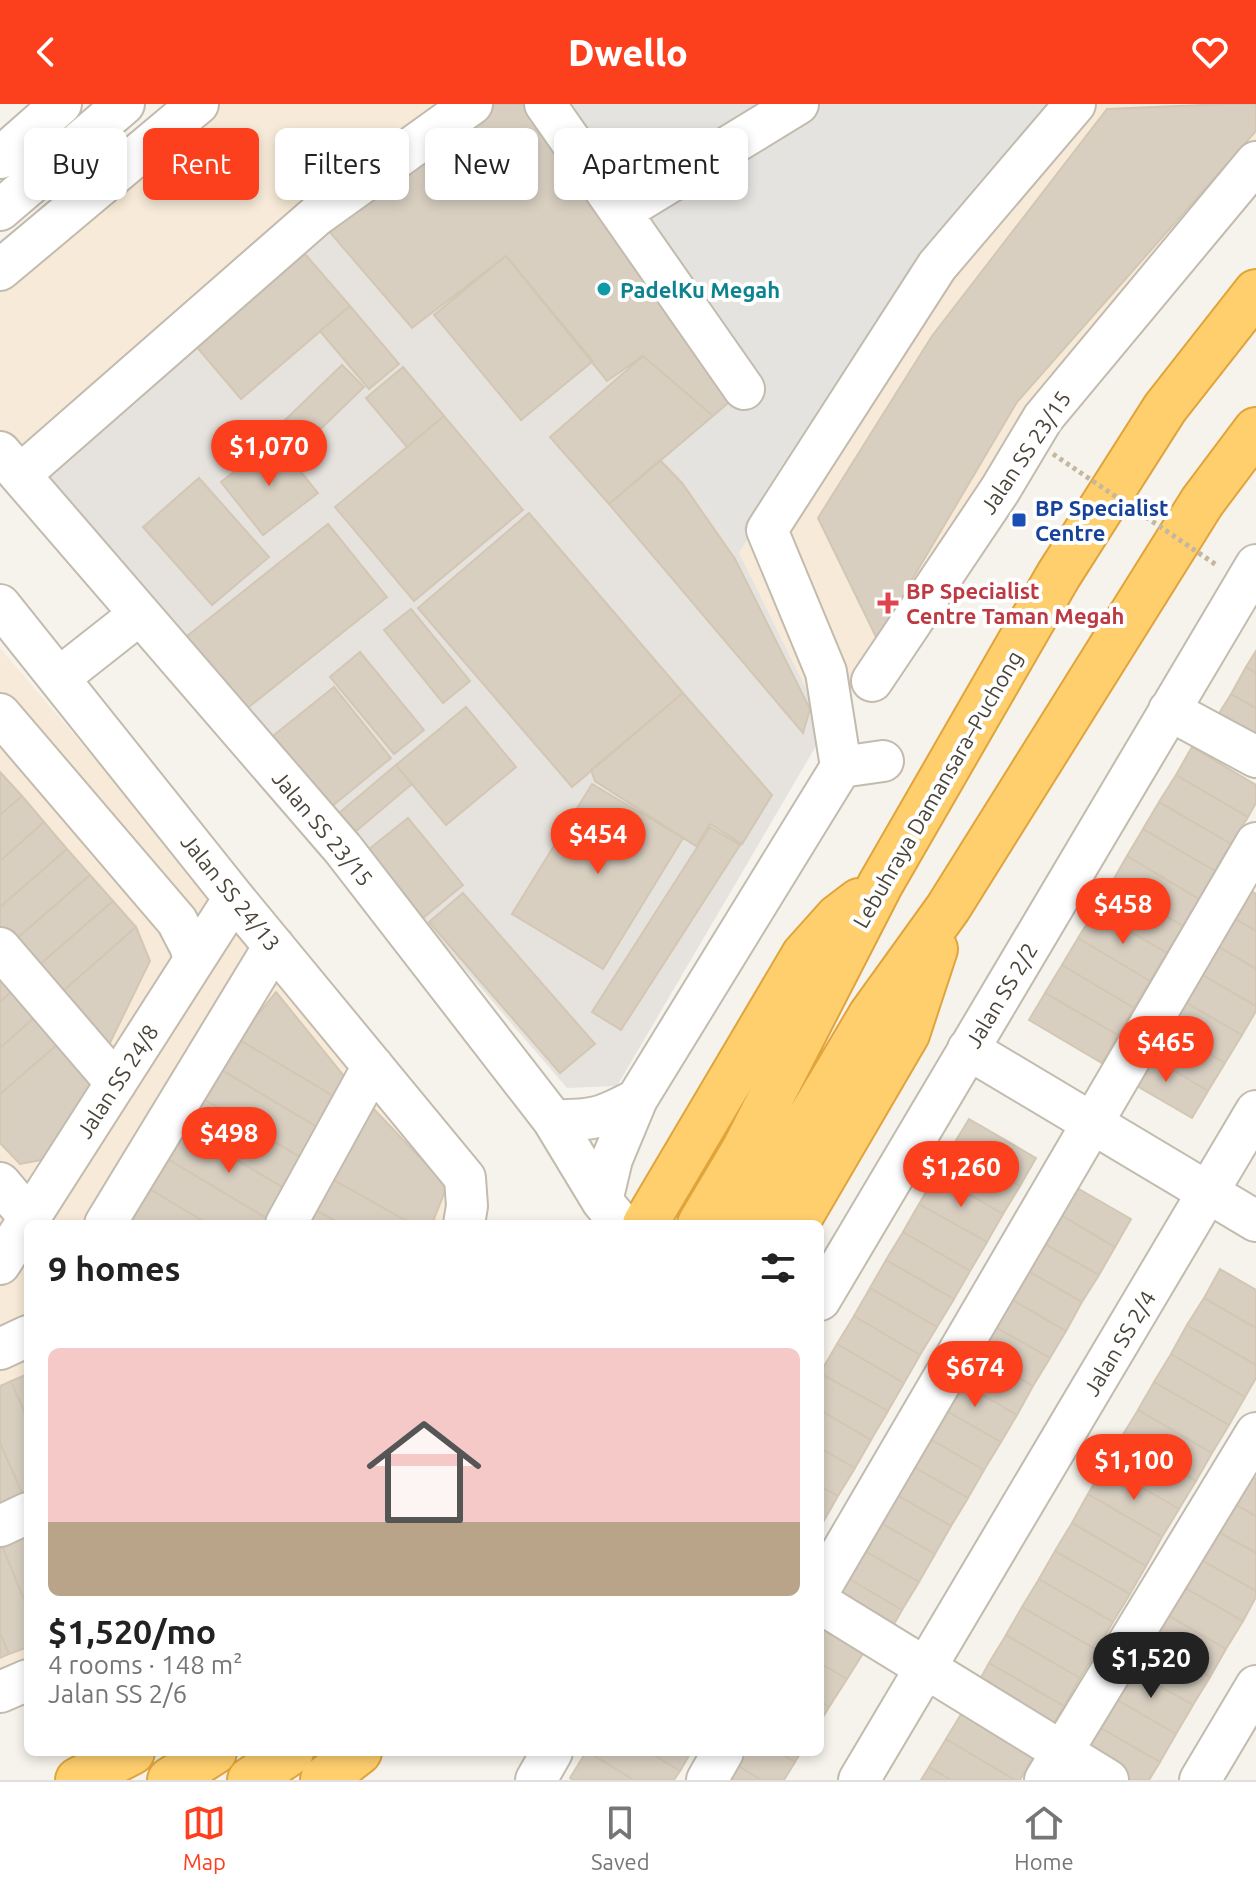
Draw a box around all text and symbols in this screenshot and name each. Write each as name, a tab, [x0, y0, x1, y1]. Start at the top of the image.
icon: back	[24, 30, 68, 74]
icon: heart	[1188, 30, 1232, 74]
text: Dwello	[568, 32, 688, 73]
chip: Buy	[24, 128, 127, 200]
chip: Rent	[143, 128, 259, 200]
chip: Filters	[275, 128, 409, 200]
chip: New	[425, 128, 538, 200]
chip: Apartment	[554, 128, 748, 200]
place label: PadelKu Megah	[620, 277, 780, 302]
marker: PadelKu Megah	[595, 280, 613, 298]
street label: Jalan SS 23/15	[975, 386, 1075, 518]
pin: $1,070	[204, 420, 334, 488]
text: $1,070	[229, 431, 309, 460]
place label: BP Specialist Centre	[1035, 495, 1169, 545]
marker: BP Specialist Centre	[1010, 511, 1028, 529]
place label: BP Specialist Centre Taman Megah	[906, 578, 1124, 628]
marker: BP Specialist Centre Taman Megah	[877, 592, 899, 614]
street label: Lebuhraya Damansara–Puchong	[847, 646, 1027, 932]
street label: Jalan SS 23/15	[268, 765, 378, 891]
pin: $454	[551, 808, 645, 876]
text: $454	[569, 819, 627, 848]
street label: Jalan SS 24/13	[176, 829, 286, 955]
pin: $458	[1076, 878, 1170, 946]
text: $458	[1094, 889, 1152, 918]
street label: Jalan SS 2/2	[960, 938, 1042, 1052]
pin: $465	[1119, 1016, 1213, 1084]
street label: Jalan SS 24/8	[71, 1020, 163, 1142]
text: $465	[1137, 1027, 1195, 1056]
pin: $498	[182, 1107, 276, 1175]
text: $498	[200, 1118, 258, 1147]
pin: $1,260	[896, 1141, 1026, 1209]
text: $1,260	[921, 1152, 1001, 1181]
icon: filters	[756, 1246, 800, 1290]
text: 9 homes	[48, 1249, 181, 1287]
street label: Jalan SS 2/4	[1078, 1286, 1160, 1400]
pin: $674	[928, 1341, 1022, 1409]
text: $674	[946, 1352, 1004, 1381]
icon: home	[352, 1400, 496, 1544]
pin: $1,100	[1069, 1434, 1199, 1502]
text: $1,100	[1094, 1445, 1174, 1474]
text: $1,520/mo	[48, 1612, 216, 1650]
pin: $1,520	[1086, 1632, 1216, 1700]
text: $1,520	[1111, 1643, 1191, 1672]
text: 4 rooms · 148 m²	[48, 1650, 243, 1679]
text: Jalan SS 2/6	[48, 1679, 187, 1708]
tab: Map	[182, 1801, 226, 1874]
tab: Saved	[591, 1801, 650, 1874]
tab: Home	[1014, 1801, 1074, 1874]

